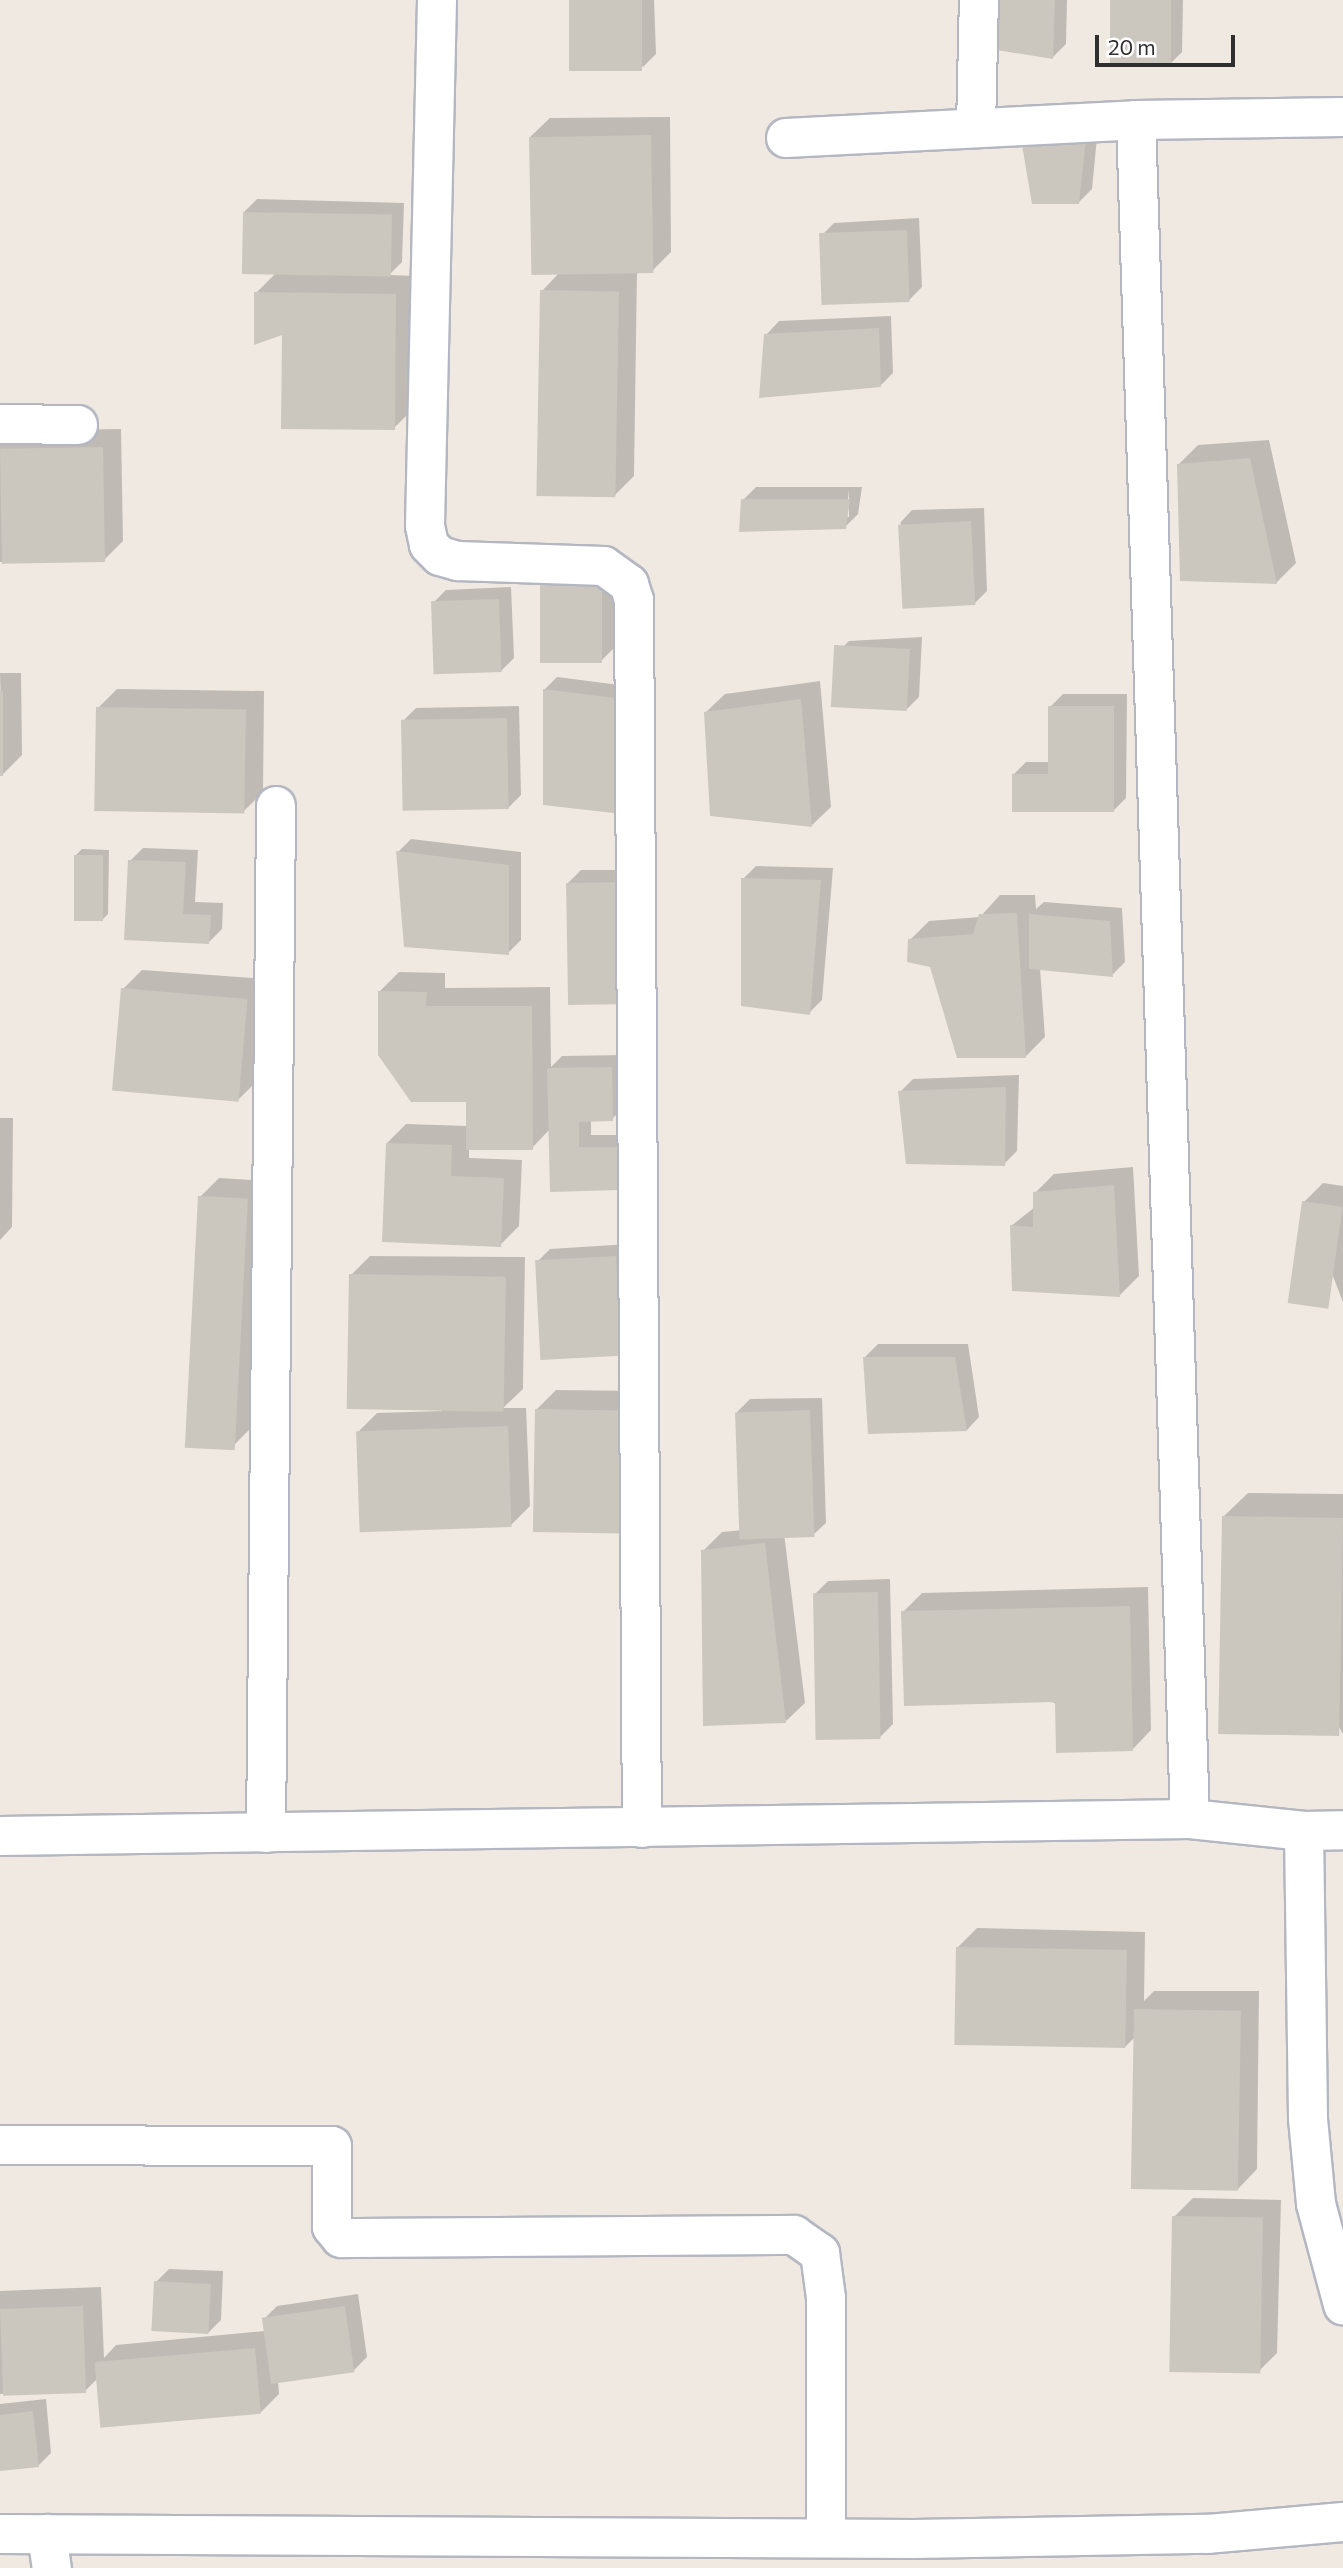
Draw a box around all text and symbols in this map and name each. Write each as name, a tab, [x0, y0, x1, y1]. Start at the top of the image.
scale bar	[1098, 21, 1238, 65]
text: 20 m	[1108, 34, 1156, 59]

